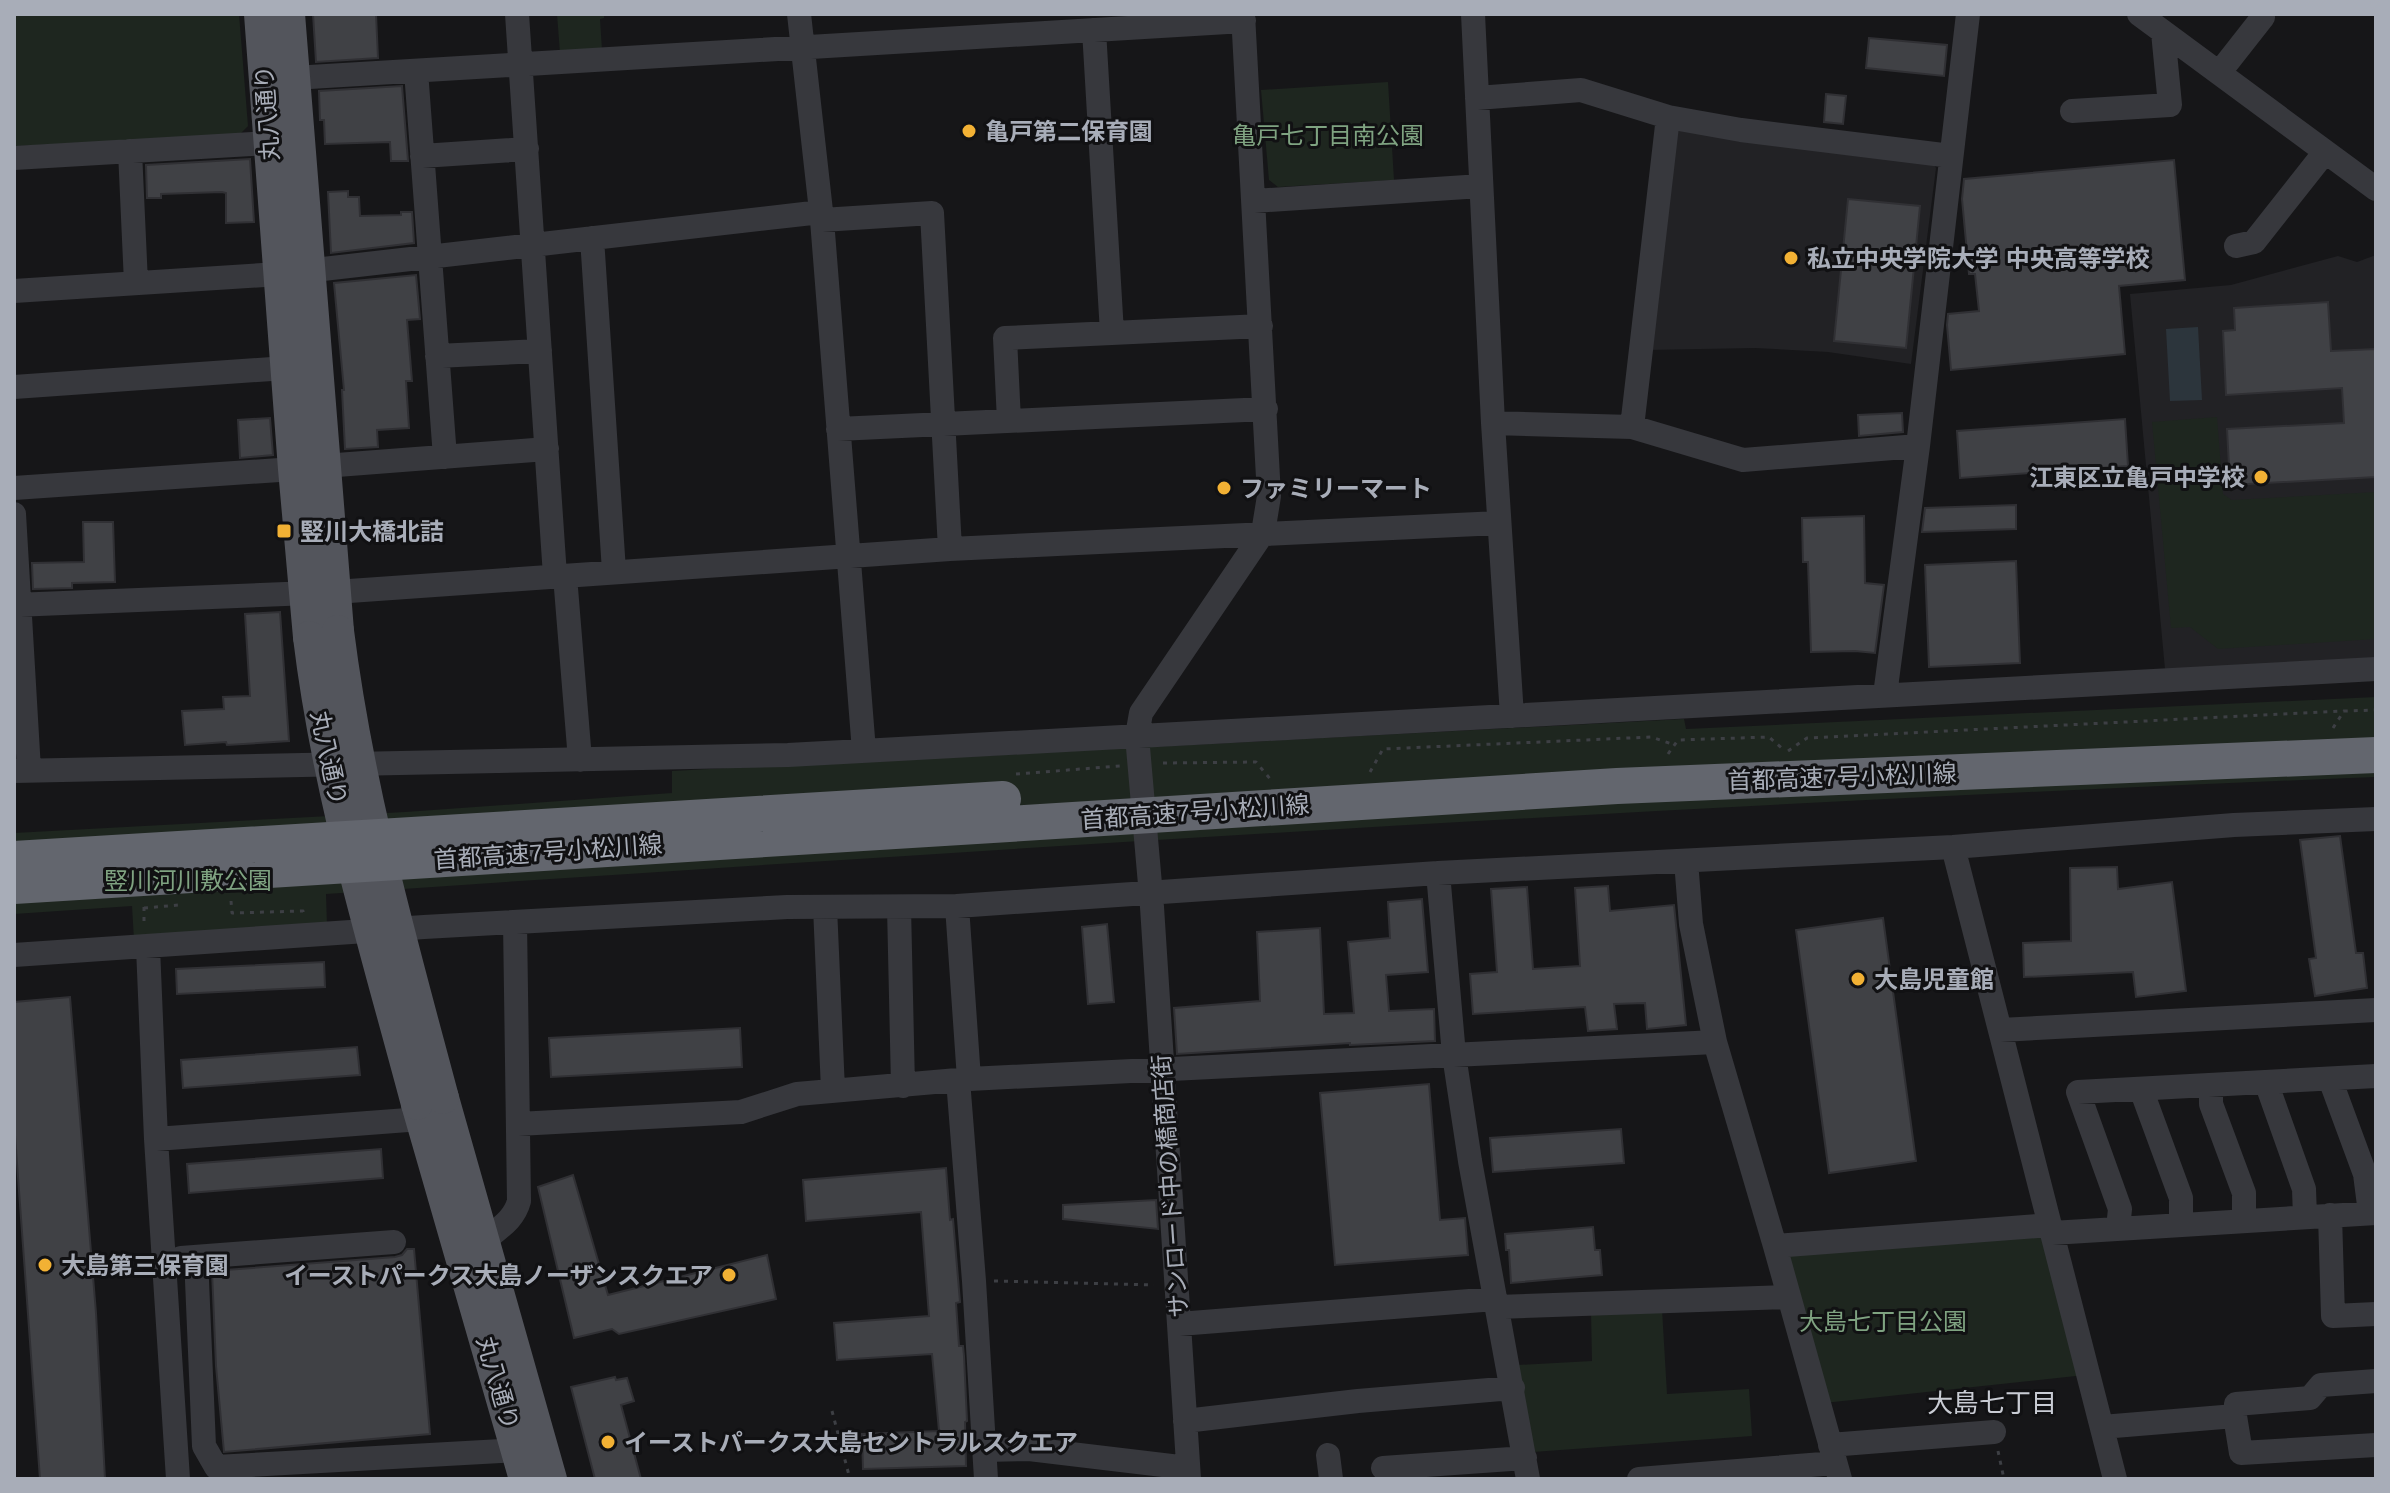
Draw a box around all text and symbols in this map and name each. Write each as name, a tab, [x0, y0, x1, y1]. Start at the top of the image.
street label: 丸八通り	[250, 64, 284, 162]
place label: 亀戸第二保育園	[985, 118, 1153, 145]
marker: 亀戸第二保育園	[960, 122, 978, 140]
park label: 亀戸七丁目南公園	[1232, 122, 1424, 149]
place label: 私立中央学院大学 中央高等学校	[1807, 245, 2150, 272]
marker: 私立中央学院大学 中央高等学校	[1782, 249, 1800, 267]
place label: 江東区立亀戸中学校	[2029, 464, 2245, 491]
marker: 江東区立亀戸中学校	[2252, 468, 2270, 486]
place label: ファミリーマート	[1240, 475, 1432, 502]
marker: ファミリーマート	[1215, 479, 1233, 497]
place label: 竪川大橋北詰	[300, 518, 444, 545]
marker: 竪川大橋北詰	[275, 522, 293, 540]
street label: 丸八通り	[306, 708, 352, 808]
street label: 首都高速7号小松川線	[1727, 760, 1957, 794]
street label: 首都高速7号小松川線	[1080, 791, 1310, 833]
street label: 首都高速7号小松川線	[433, 831, 663, 873]
park label: 竪川河川敷公園	[104, 867, 272, 894]
place label: 大島児童館	[1874, 966, 1994, 993]
marker: 大島児童館	[1849, 970, 1867, 988]
street label: サンロード中の橋商店街	[1147, 1053, 1193, 1319]
place label: 大島第三保育園	[61, 1252, 229, 1279]
marker: 大島第三保育園	[36, 1256, 54, 1274]
place label: イーストパークス大島ノーザンスクエア	[284, 1262, 713, 1289]
marker: イーストパークス大島ノーザンスクエア	[720, 1266, 738, 1284]
park label: 大島七丁目公園	[1799, 1308, 1967, 1335]
street label: 丸八通り	[472, 1333, 524, 1433]
district label: 大島七丁目	[1927, 1388, 2057, 1418]
place label: イーストパークス大島セントラルスクエア	[624, 1429, 1078, 1456]
marker: イーストパークス大島セントラルスクエア	[599, 1433, 617, 1451]

